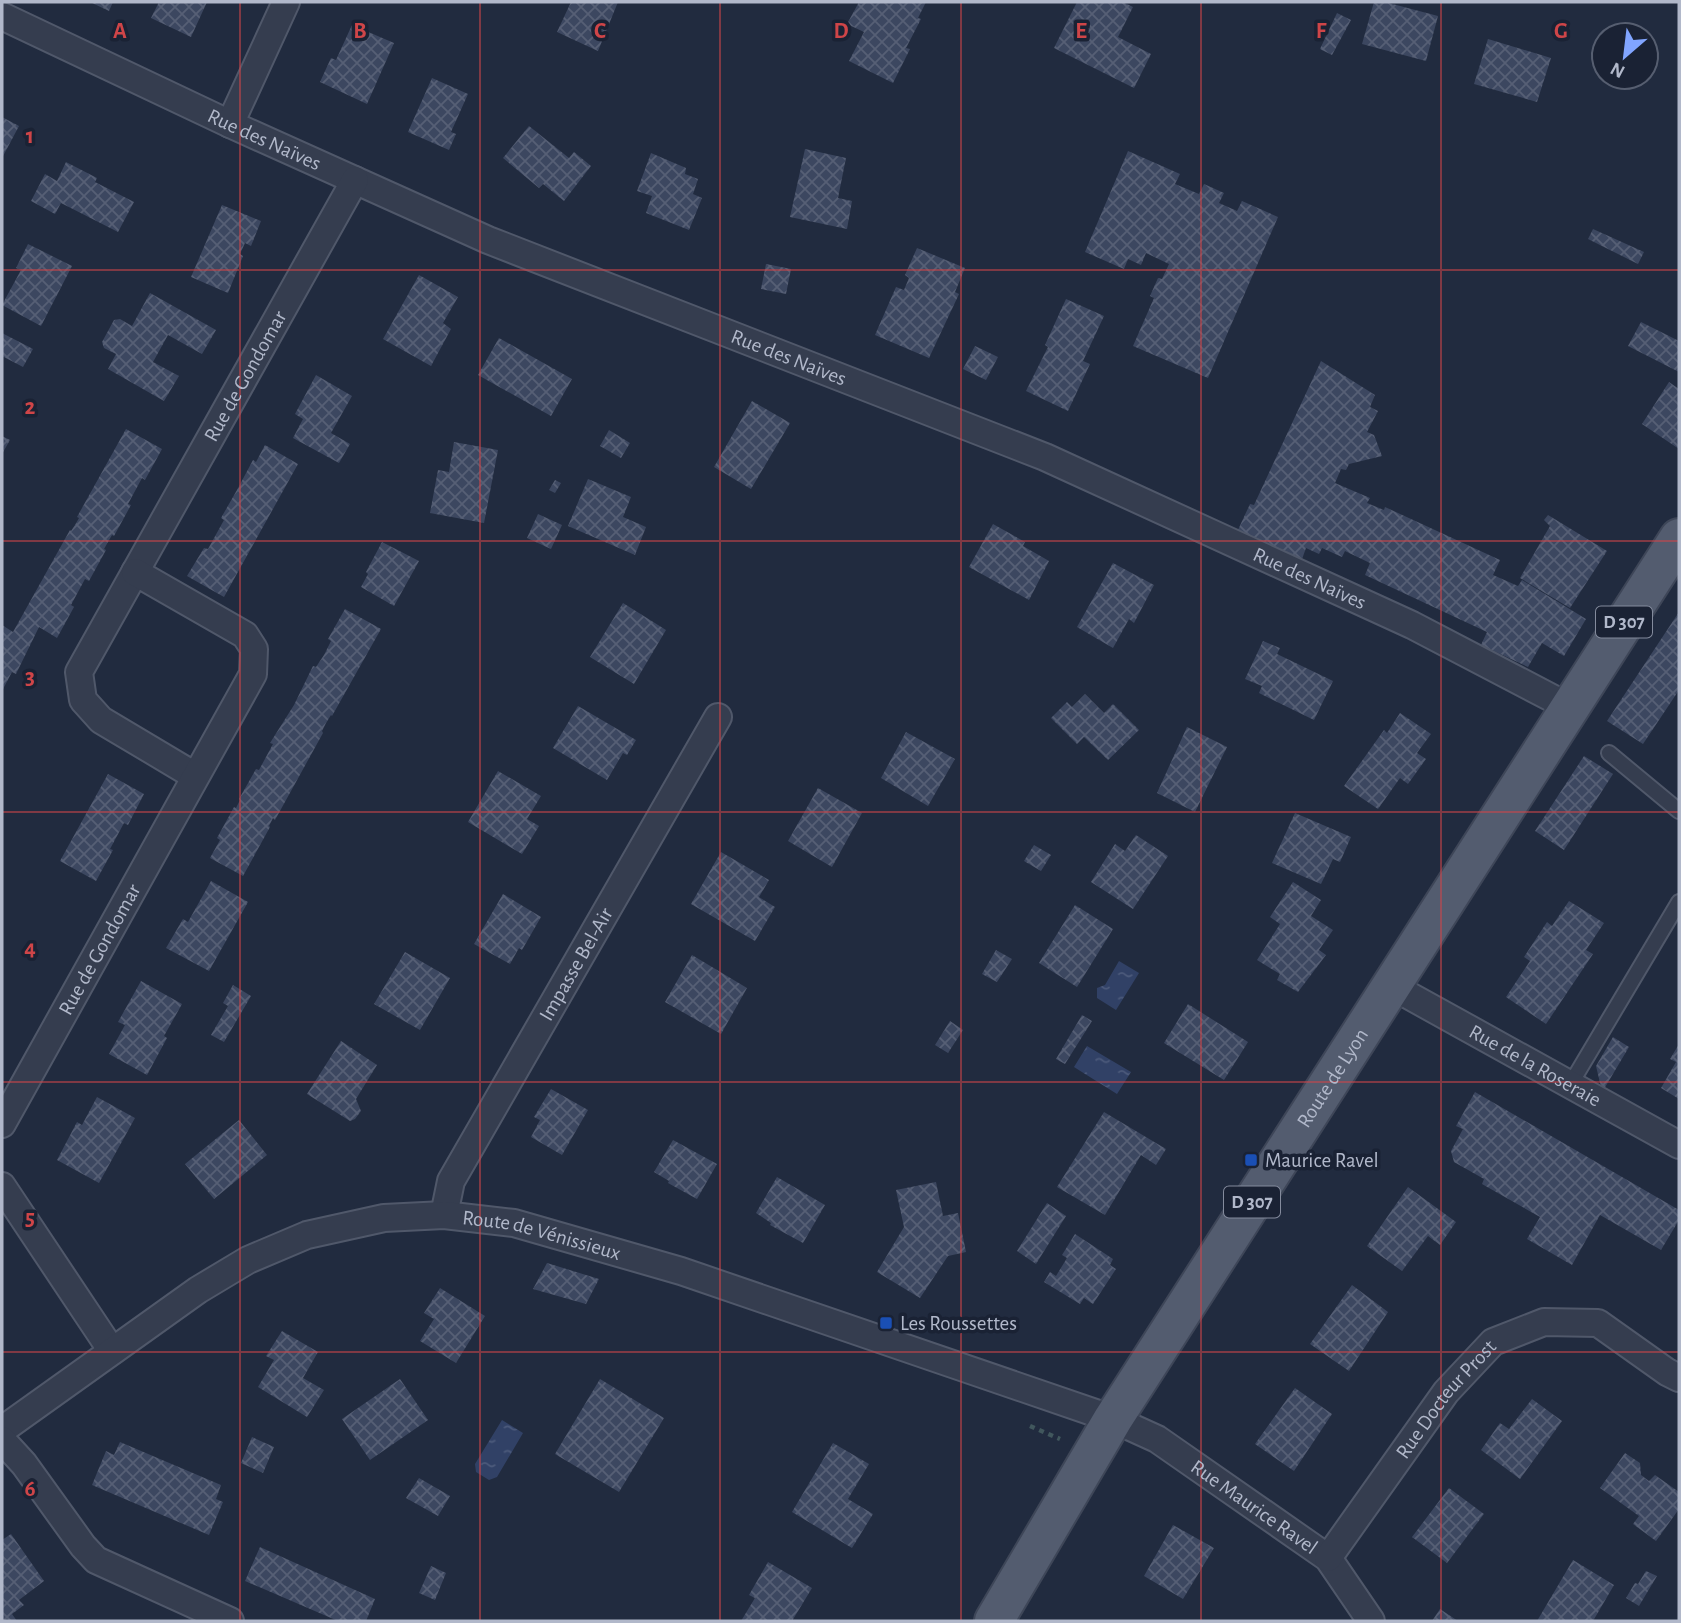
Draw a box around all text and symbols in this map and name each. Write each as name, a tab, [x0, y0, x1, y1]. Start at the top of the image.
text: A	[113, 20, 127, 43]
text: B	[353, 20, 367, 43]
text: C	[594, 20, 606, 43]
text: D	[833, 20, 849, 43]
text: E	[1075, 20, 1087, 43]
text: F	[1316, 20, 1327, 43]
text: G	[1554, 20, 1568, 43]
north arrow	[1590, 21, 1660, 91]
text: N	[1607, 58, 1628, 81]
street label: Rue des Naïves	[205, 105, 324, 174]
text: 1	[26, 125, 34, 148]
street label: Rue de Gondomar	[200, 307, 290, 445]
street label: Rue des Naïves	[728, 325, 849, 389]
text: 2	[25, 396, 36, 419]
street label: Rue des Naïves	[1250, 543, 1369, 613]
road number: D 307	[1596, 607, 1652, 638]
text: 3	[25, 666, 35, 689]
street label: Rue de Gondomar	[55, 880, 144, 1018]
street label: Impasse Bel-Air	[535, 904, 617, 1024]
text: 4	[24, 937, 36, 960]
street label: Rue de la Roseraie	[1466, 1021, 1605, 1110]
street label: Route de Lyon	[1293, 1024, 1372, 1131]
place label: Maurice Ravel	[1265, 1150, 1379, 1171]
marker: Maurice Ravel	[1243, 1152, 1259, 1168]
road number: D 307	[1224, 1186, 1280, 1218]
text: 5	[25, 1207, 35, 1230]
street label: Route de Vénissieux	[461, 1207, 623, 1264]
place label: Les Roussettes	[900, 1313, 1017, 1334]
marker: Les Roussettes	[878, 1315, 894, 1331]
street label: Rue Docteur Prost	[1392, 1335, 1500, 1462]
street label: Rue Maurice Ravel	[1187, 1456, 1321, 1558]
text: 6	[24, 1478, 36, 1501]

